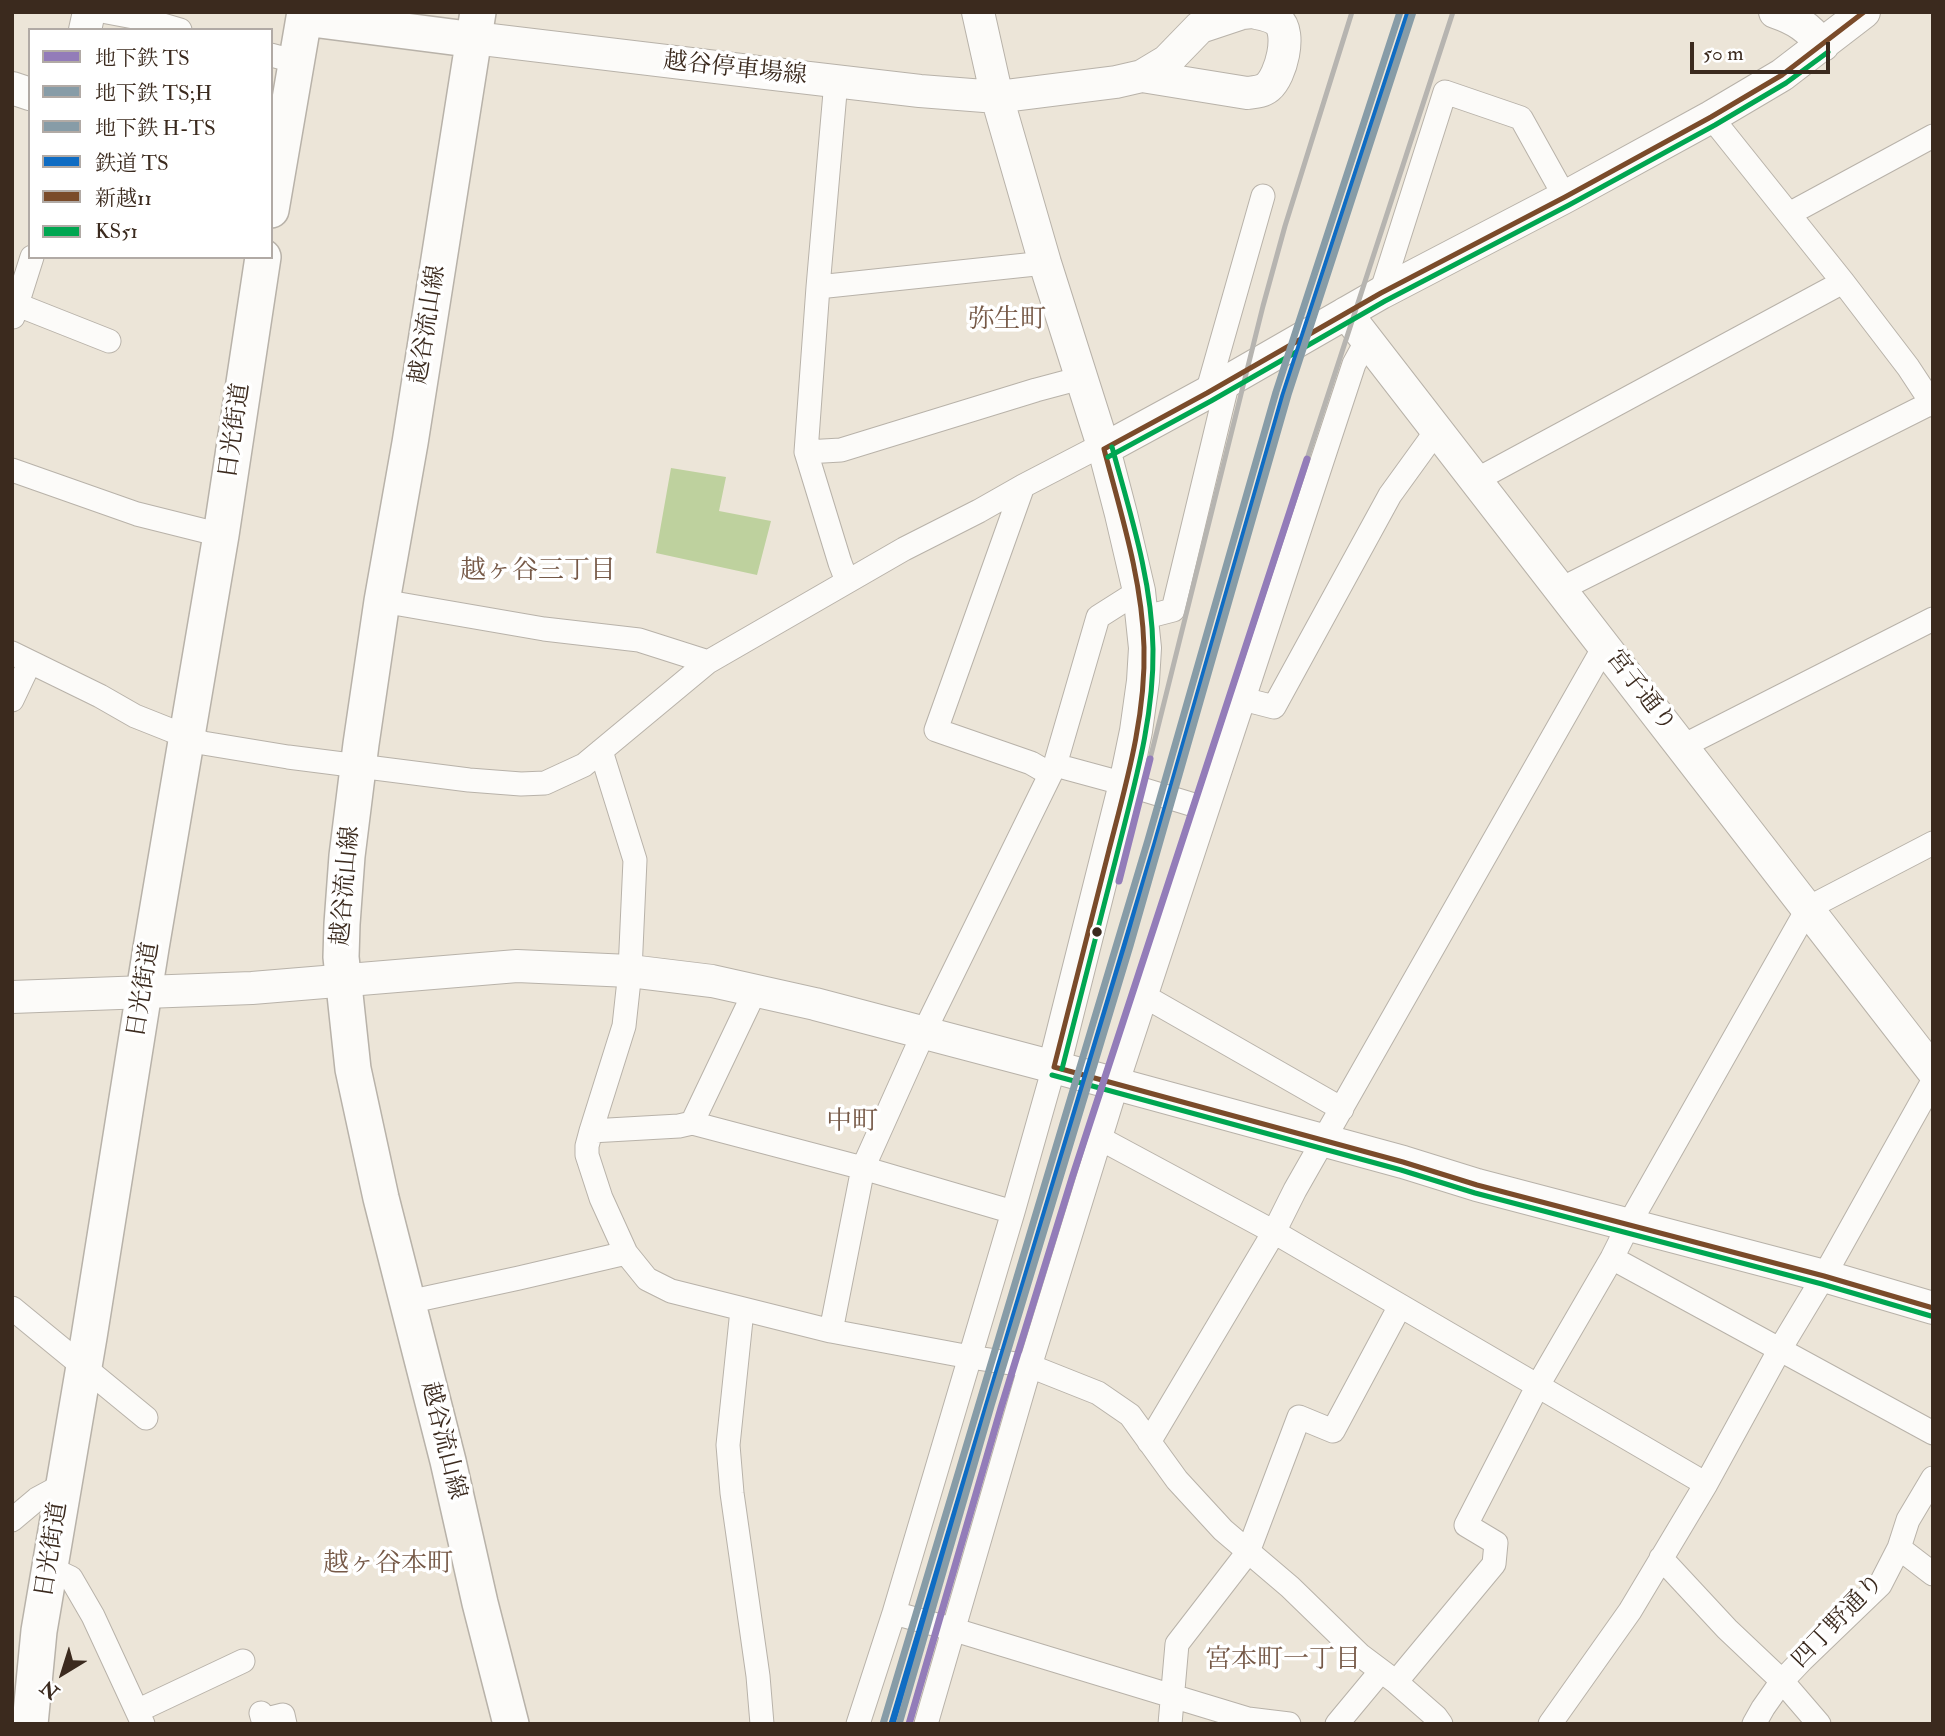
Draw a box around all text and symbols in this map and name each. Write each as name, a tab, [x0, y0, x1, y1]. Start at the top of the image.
legend	[28, 28, 273, 259]
scale bar	[1693, 28, 1833, 72]
text: 50 m	[1703, 40, 1744, 67]
text: 地下鉄 TS	[95, 45, 190, 72]
street label: 越谷停車場線	[662, 48, 808, 92]
text: 地下鉄 TS;H	[95, 80, 212, 107]
text: 地下鉄 H-TS	[95, 115, 216, 142]
text: 鉄道 TS	[95, 150, 169, 177]
text: 新越11	[95, 185, 152, 212]
text: KS51	[95, 218, 138, 245]
street label: 越谷流山線	[405, 263, 453, 387]
district label: 弥生町	[968, 305, 1046, 337]
street label: 日光街道	[215, 381, 257, 481]
district label: 越ヶ谷三丁目	[460, 556, 616, 588]
street label: 宮子通り	[1599, 645, 1681, 739]
street label: 越谷流山線	[327, 825, 367, 947]
unlabelled marker	[1090, 925, 1104, 939]
street label: 日光街道	[123, 940, 167, 1040]
district label: 中町	[826, 1107, 878, 1139]
street label: 越谷流山線	[414, 1379, 470, 1503]
street label: 日光街道	[31, 1500, 75, 1600]
district label: 越ヶ谷本町	[323, 1549, 453, 1581]
street label: 四丁野通り	[1787, 1569, 1891, 1675]
north arrow	[28, 1638, 98, 1708]
district label: 宮本町一丁目	[1205, 1645, 1361, 1677]
text: N	[36, 1675, 64, 1704]

